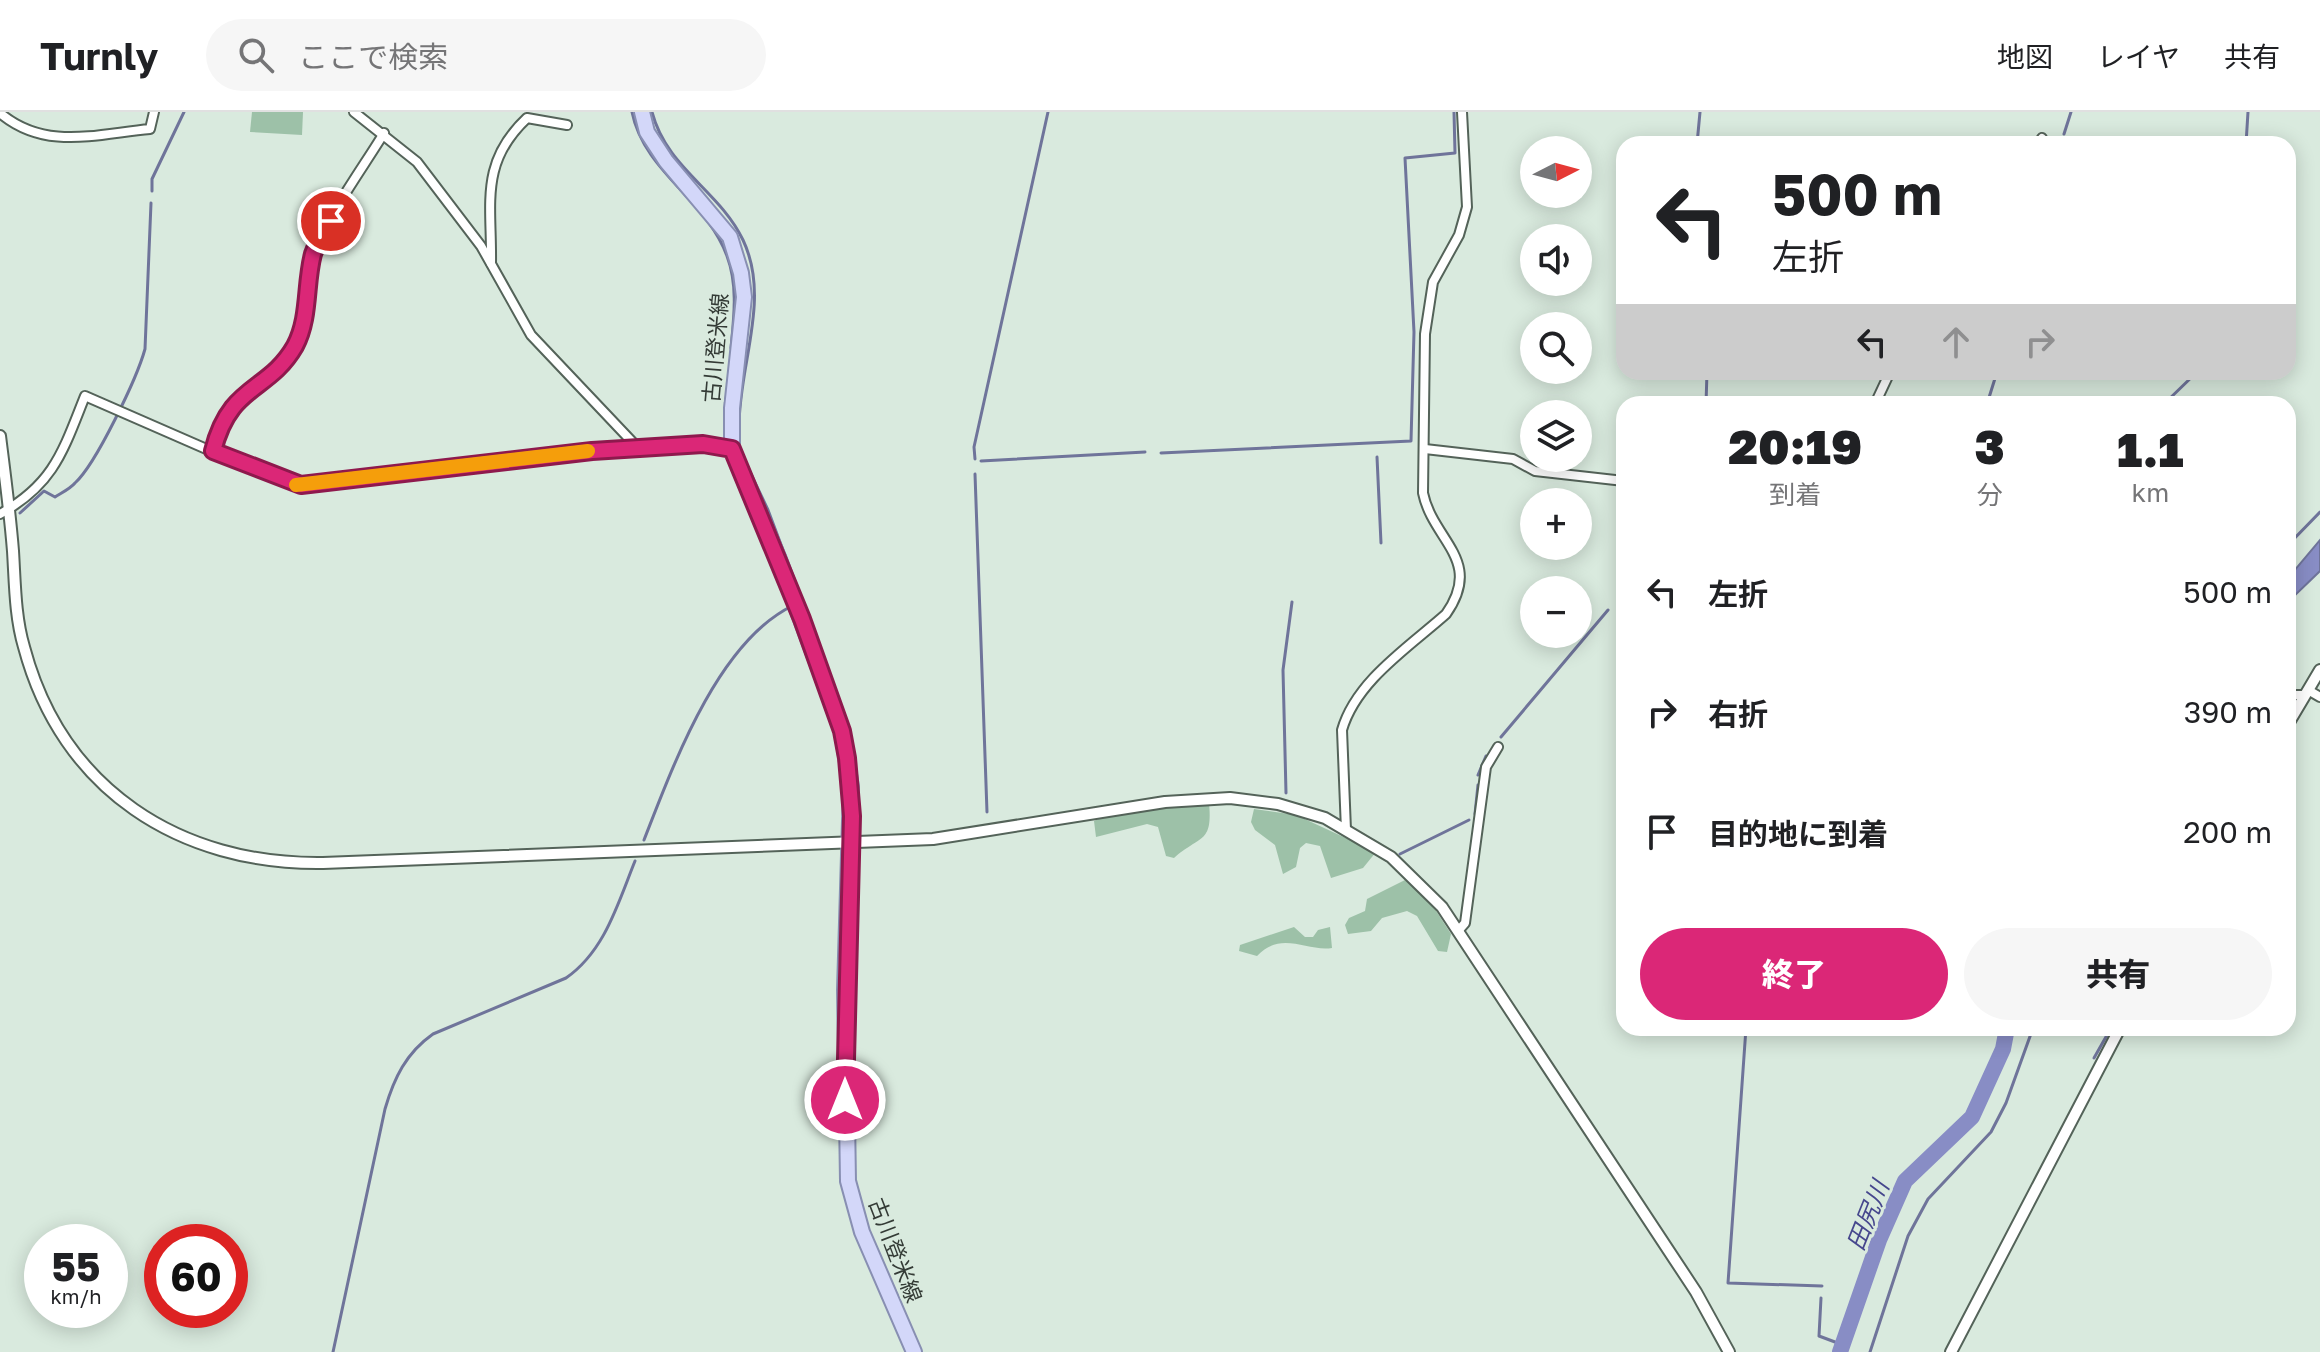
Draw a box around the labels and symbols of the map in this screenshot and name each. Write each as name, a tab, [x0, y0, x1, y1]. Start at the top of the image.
north arrow	[1520, 136, 1592, 208]
pin	[297, 187, 365, 255]
street label: 古川登米線	[697, 292, 733, 404]
position arrow	[803, 1058, 887, 1142]
water label: 田尻川	[1840, 1173, 1895, 1254]
street label: 古川登米線	[864, 1194, 928, 1306]
speed limit sign: 60	[144, 1224, 248, 1328]

